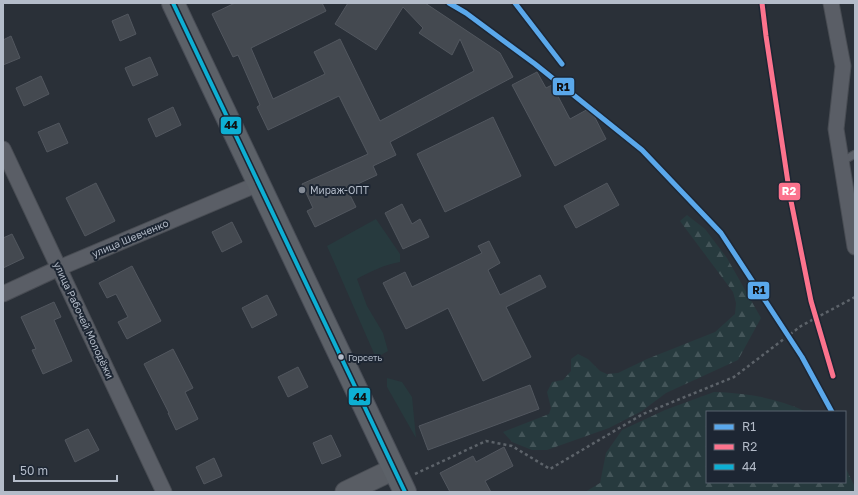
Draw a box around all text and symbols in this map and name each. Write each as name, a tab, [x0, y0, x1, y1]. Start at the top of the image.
line badge: R1	[552, 77, 575, 96]
text: R1	[556, 80, 570, 93]
line badge: 44	[220, 116, 242, 135]
text: 44	[224, 118, 238, 131]
line badge: R2	[778, 182, 801, 201]
place label: Мираж-ОПТ	[310, 184, 369, 196]
text: R2	[782, 184, 796, 197]
marker: Мираж-ОПТ	[297, 185, 307, 195]
street label: улица Шевченко	[90, 216, 170, 260]
street label: улица Рабочей Молодёжи	[52, 260, 116, 380]
line badge: R1	[747, 281, 770, 300]
text: R1	[752, 283, 766, 296]
marker: Горсеть	[336, 352, 346, 362]
place label: Горсеть	[348, 352, 382, 363]
line badge: 44	[348, 387, 371, 406]
text: 44	[353, 390, 367, 403]
legend	[706, 411, 846, 483]
text: R1	[742, 419, 756, 434]
text: R2	[742, 439, 757, 454]
scale bar	[14, 457, 117, 483]
text: 44	[742, 459, 757, 474]
text: 50 m	[20, 463, 48, 478]

